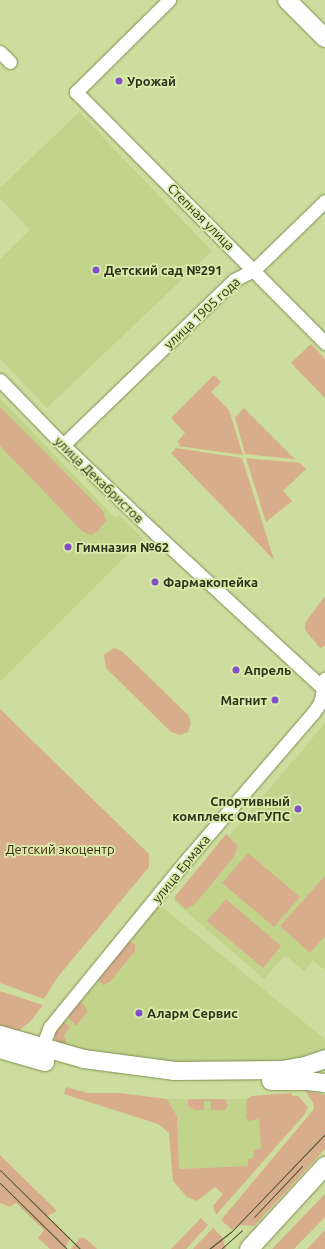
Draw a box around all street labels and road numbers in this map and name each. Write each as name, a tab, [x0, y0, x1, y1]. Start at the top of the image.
street label: Степная улица	[164, 180, 238, 254]
street label: улица 1905 года	[161, 274, 243, 352]
street label: улица Декабристов	[51, 433, 147, 527]
street label: улица Ермака	[149, 832, 213, 906]

